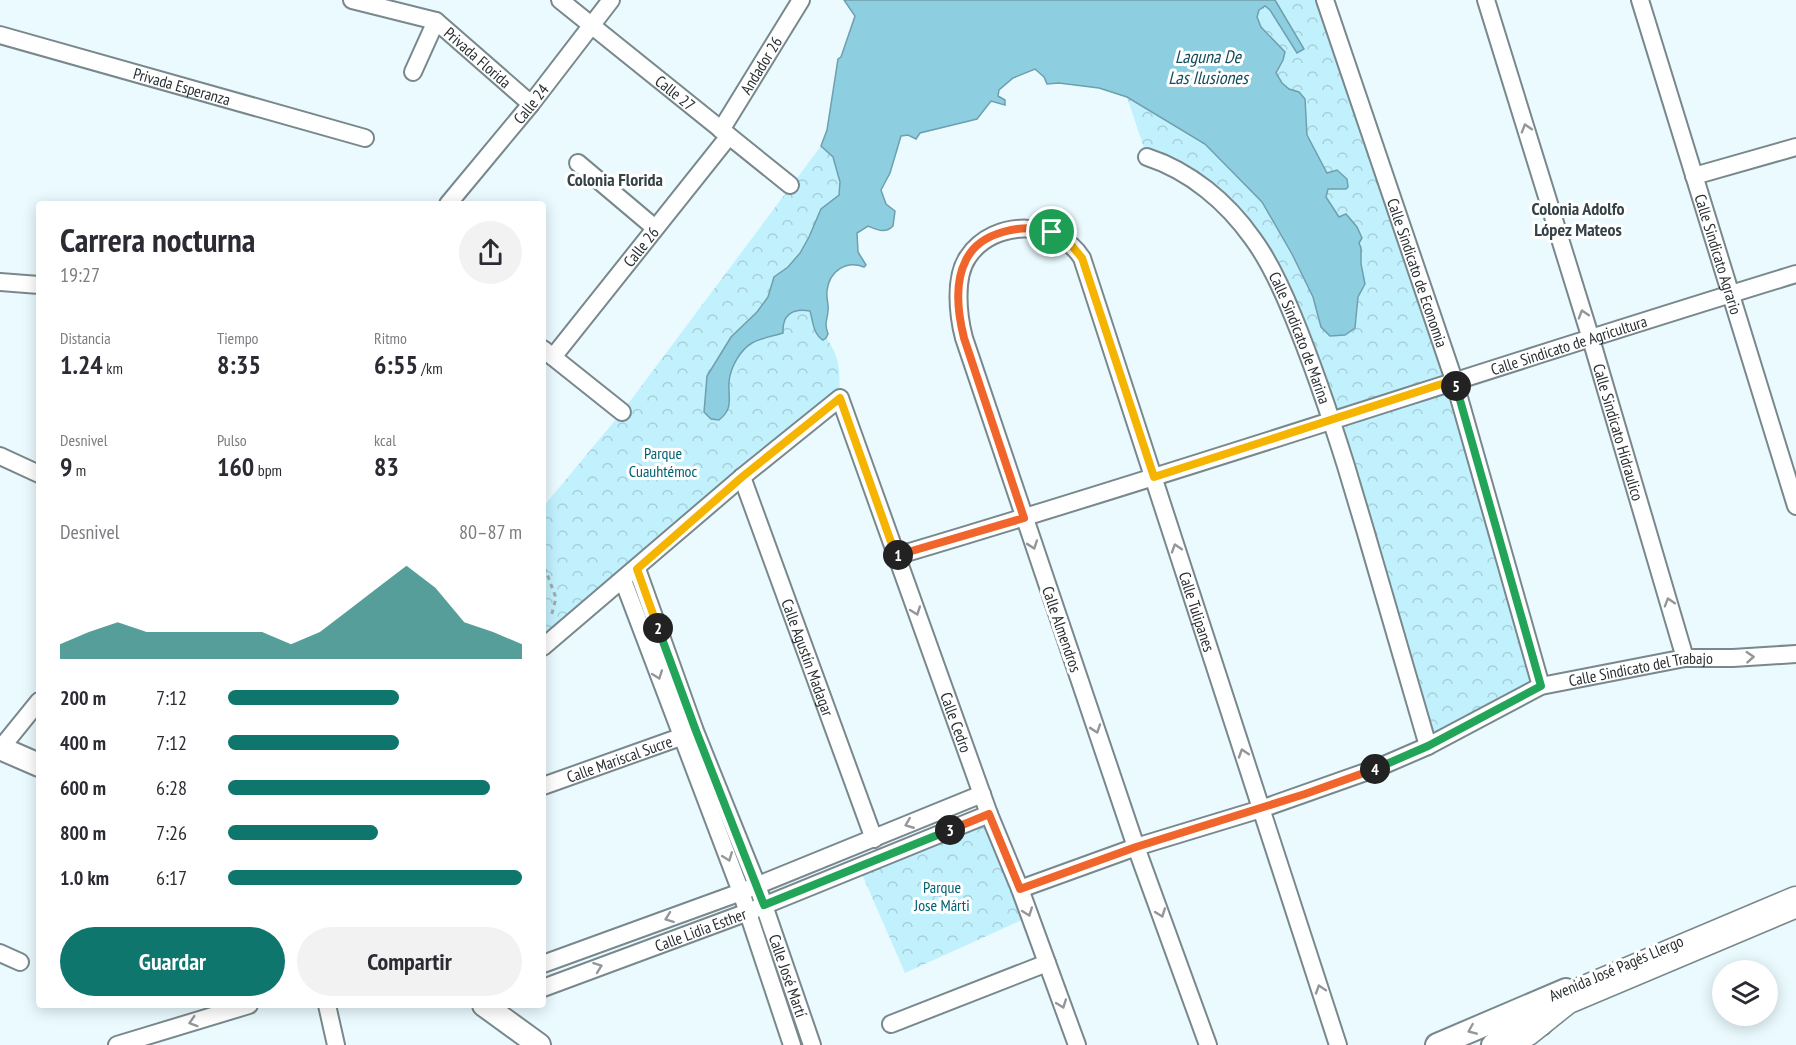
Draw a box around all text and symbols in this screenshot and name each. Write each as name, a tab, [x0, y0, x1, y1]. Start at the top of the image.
street label: Privada Florida	[440, 23, 515, 92]
street label: Andador 26	[736, 33, 786, 98]
water label: Laguna De Las Ilusiones	[1168, 45, 1250, 89]
street label: Privada Esperanza	[131, 63, 233, 110]
street label: Calle 27	[651, 71, 699, 115]
street label: Calle 24	[509, 80, 553, 128]
one-way arrow	[1520, 123, 1533, 134]
district label: Colonia Florida	[567, 168, 663, 191]
street label: Calle Sindicato Agrario	[1690, 192, 1746, 317]
street label: Calle Sindicato de Economia	[1383, 196, 1452, 350]
district label: Colonia Adolfo López Mateos	[1532, 197, 1624, 241]
pin	[1026, 206, 1077, 257]
icon: arrive	[1035, 215, 1068, 248]
text: Carrera nocturna	[60, 218, 255, 261]
button: share	[459, 221, 522, 284]
street label: Calle 26	[619, 223, 663, 271]
text: 19:27	[60, 262, 100, 288]
street label: Calle Sindicato de Marina	[1265, 268, 1335, 406]
one-way arrow	[1578, 309, 1590, 320]
street label: Calle Sindicato de Agricultura	[1488, 311, 1649, 379]
text: Distancia	[60, 328, 111, 348]
text: Tiempo	[217, 328, 259, 348]
text: Ritmo	[374, 328, 407, 348]
text: 1.24	[60, 348, 103, 381]
text: 8:35	[217, 348, 261, 381]
text: 6:55	[374, 348, 418, 381]
text: km	[103, 358, 123, 378]
text: /km	[418, 358, 443, 378]
street label: Calle Sindicato Hidraulico	[1589, 361, 1648, 503]
pin: 5	[1441, 371, 1471, 401]
text: 5	[1452, 376, 1460, 396]
text: Desnivel	[60, 430, 107, 450]
text: Pulso	[217, 430, 247, 450]
text: kcal	[374, 430, 396, 450]
park label: Parque Cuauhtémoc	[629, 443, 697, 481]
text: 9	[60, 450, 72, 483]
text: 160	[217, 450, 254, 483]
text: 83	[374, 450, 399, 483]
text: m	[72, 460, 86, 480]
text: bpm	[254, 460, 282, 480]
text: Desnivel	[60, 519, 119, 545]
text: 80–87 m	[459, 519, 522, 545]
one-way arrow	[1025, 539, 1038, 550]
pin: 1	[883, 540, 913, 570]
one-way arrow	[1171, 543, 1184, 554]
text: 1	[894, 545, 902, 565]
street label: Calle Tulipanes	[1175, 569, 1219, 654]
street label: Calle Almendros	[1038, 583, 1086, 675]
street label: Calle Agustín Madagar	[777, 596, 838, 719]
one-way arrow	[1664, 597, 1676, 608]
one-way arrow	[908, 605, 921, 616]
pin: 2	[643, 613, 673, 643]
text: 2	[654, 618, 662, 638]
street label: Calle Sindicato del Trabajo	[1567, 648, 1713, 690]
one-way arrow	[1745, 650, 1754, 663]
one-way arrow	[650, 669, 663, 679]
text: 200 m	[60, 685, 106, 711]
text: 7:12	[156, 685, 187, 711]
street label: Calle Cedro	[936, 689, 976, 755]
one-way arrow	[1089, 723, 1101, 734]
text: 400 m	[60, 730, 106, 756]
text: 7:12	[156, 730, 187, 756]
street label: Calle Mariscal Sucre	[564, 731, 675, 787]
one-way arrow	[1238, 748, 1250, 759]
pin: 4	[1360, 754, 1390, 784]
text: 4	[1371, 759, 1379, 779]
text: 600 m	[60, 775, 106, 801]
text: 6:28	[156, 775, 187, 801]
pin: 3	[935, 815, 965, 845]
one-way arrow	[904, 817, 915, 829]
text: 800 m	[60, 820, 106, 846]
text: 7:26	[156, 820, 187, 846]
text: 3	[946, 820, 954, 840]
one-way arrow	[720, 851, 733, 861]
text: 1.0 km	[60, 865, 109, 891]
text: 6:17	[156, 865, 187, 891]
park label: Parque Jose Márti	[913, 877, 970, 915]
street label: Calle Lidia Esther	[652, 903, 750, 956]
one-way arrow	[1021, 906, 1033, 917]
one-way arrow	[1153, 907, 1166, 918]
one-way arrow	[664, 911, 675, 924]
button: Guardar	[60, 927, 285, 996]
button: Compartir	[297, 927, 522, 996]
street label: Avenida José Pagés Llergo	[1546, 931, 1686, 1005]
street label: Calle José Martí	[765, 932, 812, 1020]
map controls	[1712, 960, 1778, 1026]
button: layers	[1712, 960, 1778, 1026]
one-way arrow	[592, 962, 603, 975]
one-way arrow	[1315, 984, 1327, 995]
one-way arrow	[1054, 998, 1067, 1009]
one-way arrow	[188, 1015, 199, 1027]
one-way arrow	[1467, 1023, 1478, 1035]

